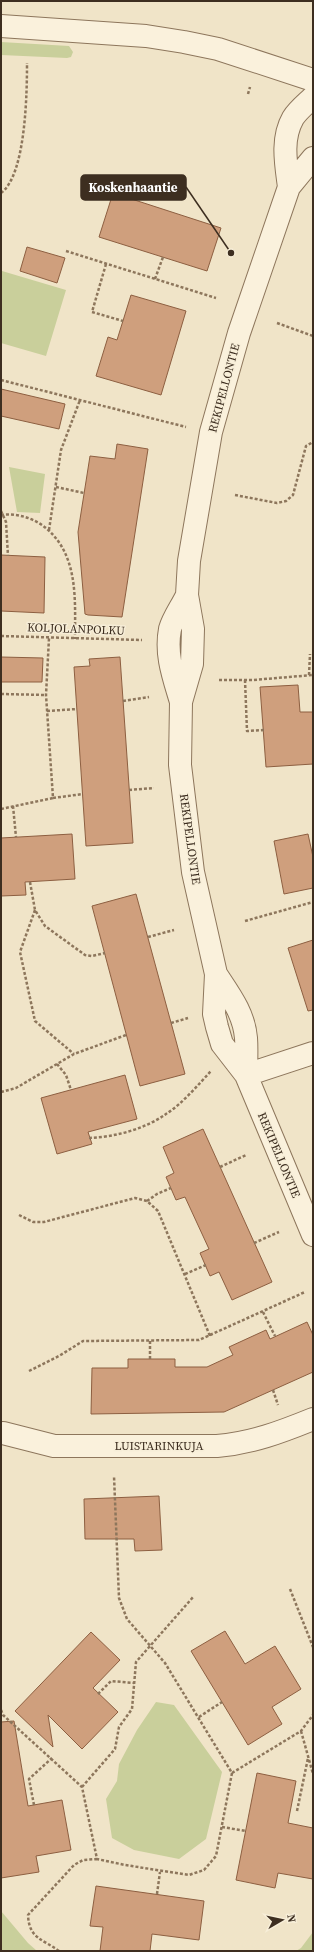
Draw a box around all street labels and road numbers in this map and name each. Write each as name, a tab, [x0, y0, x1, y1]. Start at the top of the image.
street label: REKIPELLONTIE	[204, 342, 244, 434]
street label: KOLJOLANPOLKU	[27, 619, 125, 639]
street label: REKIPELLONTIE	[176, 793, 204, 885]
street label: REKIPELLONTIE	[254, 1110, 304, 1200]
street label: LUISTARINKUJA	[114, 1438, 204, 1454]

